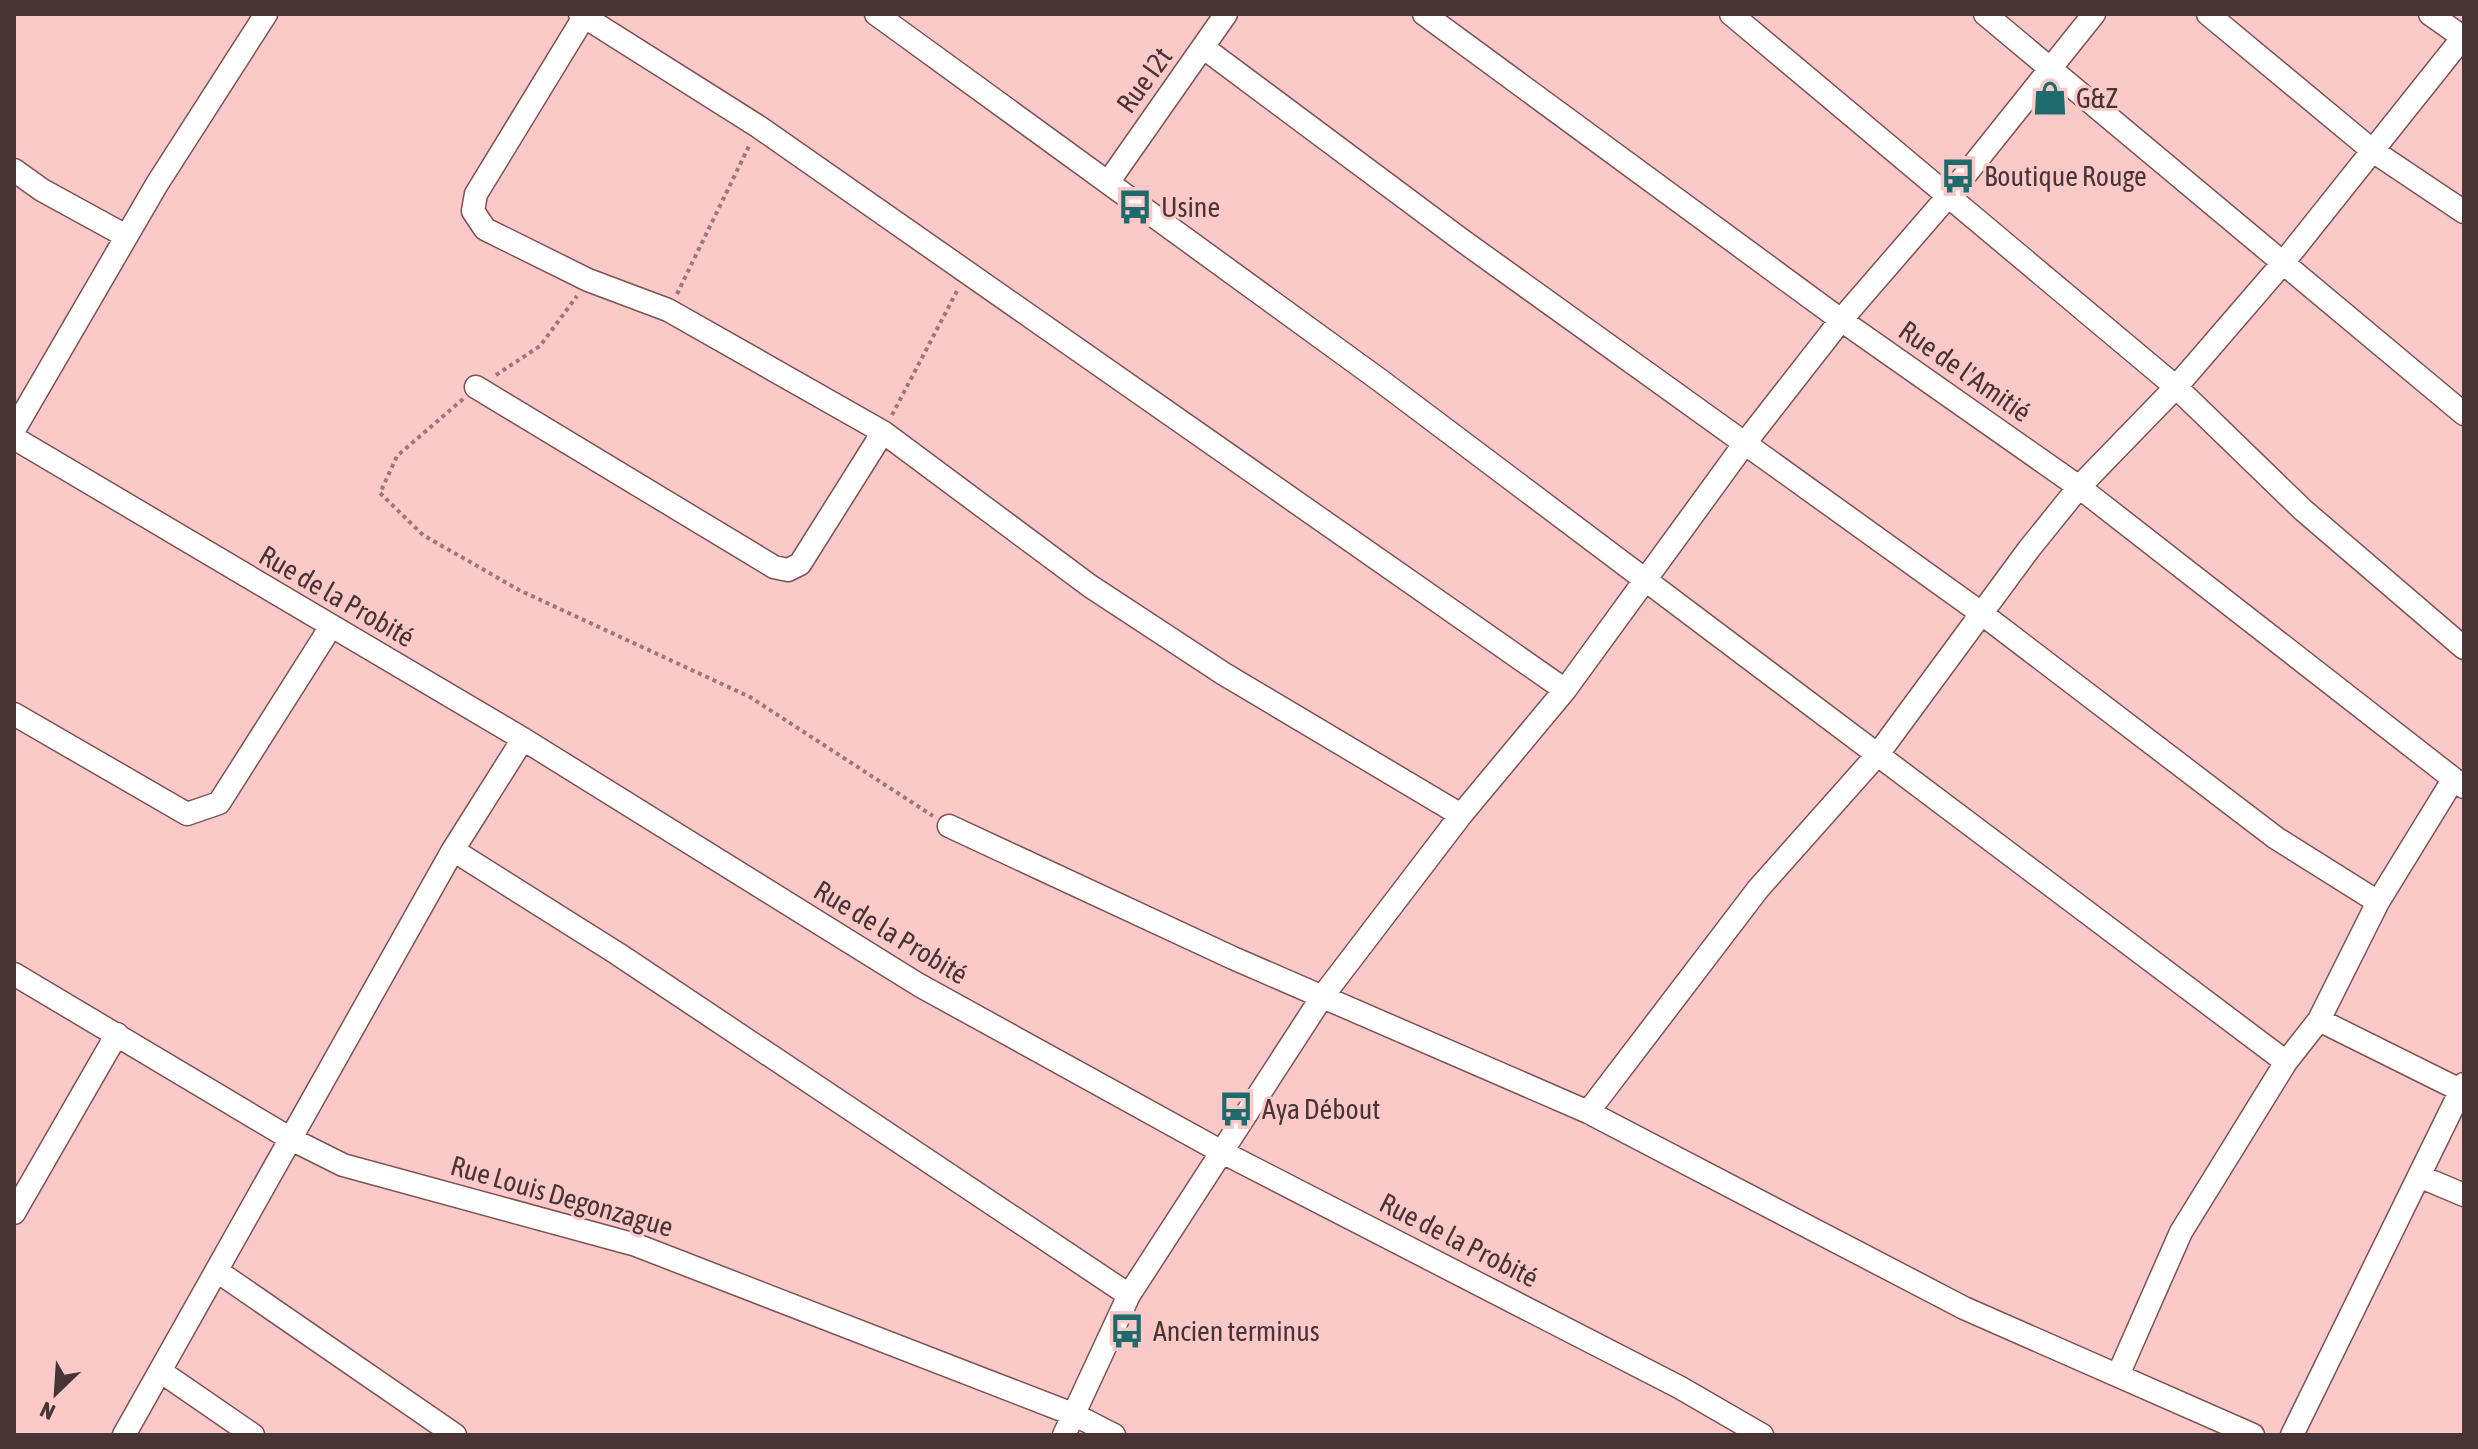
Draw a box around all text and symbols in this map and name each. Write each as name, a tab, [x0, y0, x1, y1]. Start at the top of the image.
street label: Rue I2t	[1110, 41, 1178, 119]
shop icon: G&Z	[2031, 79, 2069, 117]
place label: G&Z	[2076, 82, 2118, 114]
bus stop icon: Boutique Rouge	[1939, 157, 1977, 195]
place label: Boutique Rouge	[1984, 160, 2147, 192]
bus stop icon: Usine	[1116, 188, 1154, 226]
place label: Usine	[1161, 191, 1220, 223]
street label: Rue de l'Amitié	[1893, 314, 2037, 428]
street label: Rue de la Probité	[254, 539, 420, 653]
street label: Rue de la Probité	[808, 874, 974, 990]
bus stop icon: Aya Débout	[1217, 1090, 1255, 1128]
place label: Aya Débout	[1262, 1093, 1380, 1125]
street label: Rue Louis Degonzague	[447, 1149, 677, 1243]
street label: Rue de la Probité	[1374, 1186, 1544, 1294]
bus stop icon: Ancien terminus	[1108, 1312, 1146, 1350]
place label: Ancien terminus	[1153, 1315, 1320, 1347]
north arrow	[16, 1353, 96, 1433]
text: N	[36, 1397, 59, 1426]

